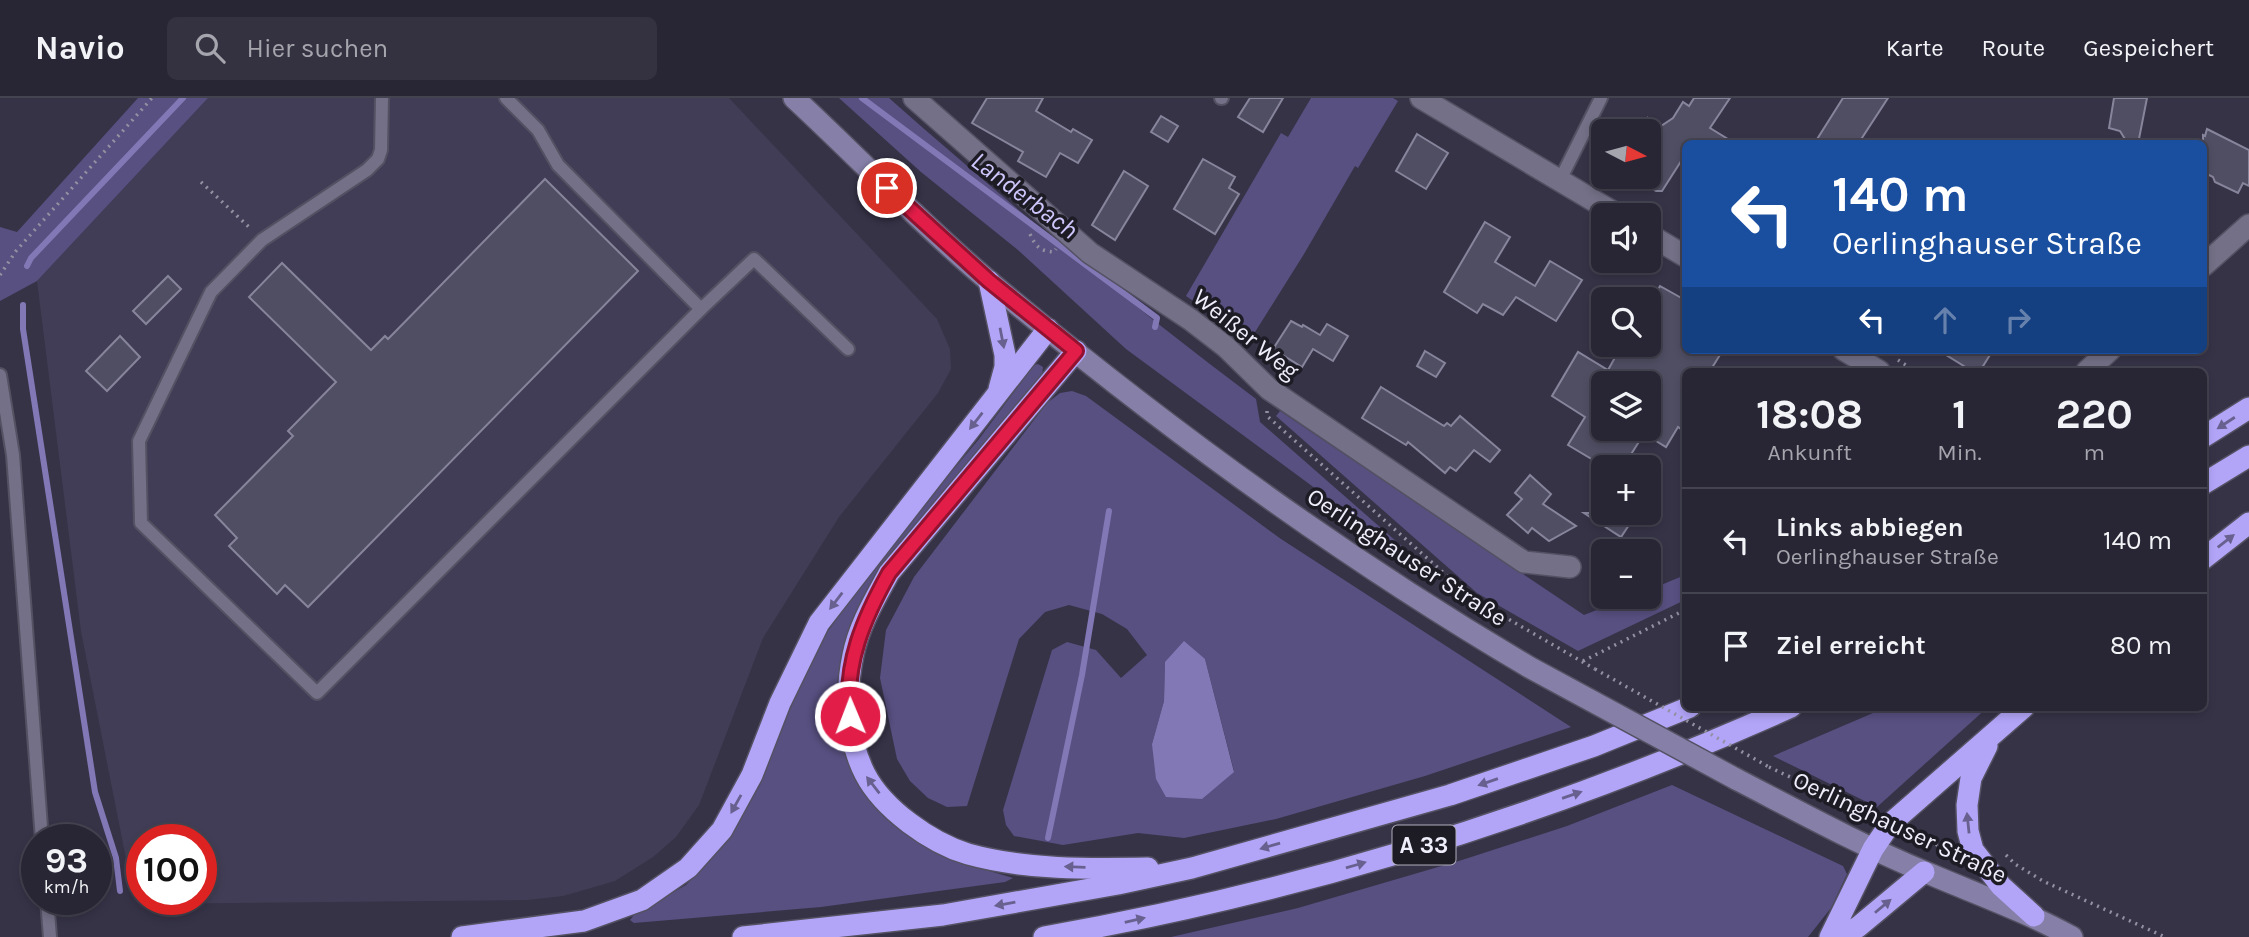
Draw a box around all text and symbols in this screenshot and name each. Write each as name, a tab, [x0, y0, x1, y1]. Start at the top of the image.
search box	[167, 17, 657, 80]
text: Navio	[35, 29, 125, 67]
icon: search	[191, 29, 229, 67]
text: Hier suchen	[247, 33, 388, 64]
text: Karte	[1886, 34, 1944, 62]
text: Route	[1982, 34, 2045, 62]
text: Gespeichert	[2083, 34, 2214, 62]
north arrow	[1591, 119, 1661, 189]
map controls	[1591, 119, 1661, 609]
water label: Landerbach	[965, 145, 1084, 246]
pin	[857, 158, 917, 218]
text: 140 m	[1832, 166, 1969, 223]
icon: left	[1717, 168, 1808, 259]
icon: arrive	[868, 169, 906, 207]
button: sound	[1591, 203, 1661, 273]
text: Oerlinghauser Straße	[1832, 225, 2142, 262]
street label: Weißer Weg	[1187, 283, 1305, 385]
button: search	[1591, 287, 1661, 357]
icon: left	[1853, 301, 1891, 339]
icon: ahead	[1926, 301, 1964, 339]
icon: right	[1999, 301, 2037, 339]
one-way arrow	[997, 327, 1008, 349]
button: layers	[1591, 371, 1661, 441]
text: 18:08	[1756, 389, 1863, 439]
text: 1	[1952, 389, 1967, 439]
text: 220	[2056, 389, 2133, 439]
one-way arrow	[969, 413, 984, 430]
one-way arrow	[2216, 416, 2236, 429]
text: Ankunft	[1767, 439, 1852, 466]
text: Min.	[1937, 439, 1982, 466]
text: m	[2083, 439, 2105, 466]
button: +	[1591, 455, 1661, 525]
street label: Oerlinghauser Straße	[1302, 482, 1512, 632]
text: Links abbiegen	[1776, 512, 1964, 543]
icon: left	[1717, 522, 1755, 560]
text: 140 m	[2103, 525, 2172, 556]
one-way arrow	[2217, 535, 2235, 549]
button: −	[1591, 539, 1661, 609]
text: Oerlinghauser Straße	[1776, 543, 1999, 570]
one-way arrow	[829, 591, 843, 610]
icon: arrive	[1717, 627, 1755, 665]
text: Ziel erreicht	[1776, 630, 1926, 661]
text: 80 m	[2110, 630, 2172, 661]
position arrow	[813, 679, 887, 753]
street label: Oerlinghauser Straße	[1789, 765, 2011, 889]
one-way arrow	[866, 776, 881, 794]
one-way arrow	[1478, 777, 1499, 788]
one-way arrow	[1562, 789, 1583, 800]
one-way arrow	[730, 794, 742, 814]
one-way arrow	[1962, 812, 1973, 834]
speed limit sign: 100	[126, 824, 217, 915]
road number: A 33	[1392, 825, 1456, 864]
text: 93	[45, 840, 88, 881]
one-way arrow	[1259, 841, 1280, 851]
one-way arrow	[1345, 859, 1367, 870]
one-way arrow	[1063, 862, 1085, 873]
text: km/h	[44, 876, 89, 898]
one-way arrow	[994, 899, 1016, 910]
one-way arrow	[1874, 899, 1891, 914]
one-way arrow	[1124, 914, 1146, 925]

